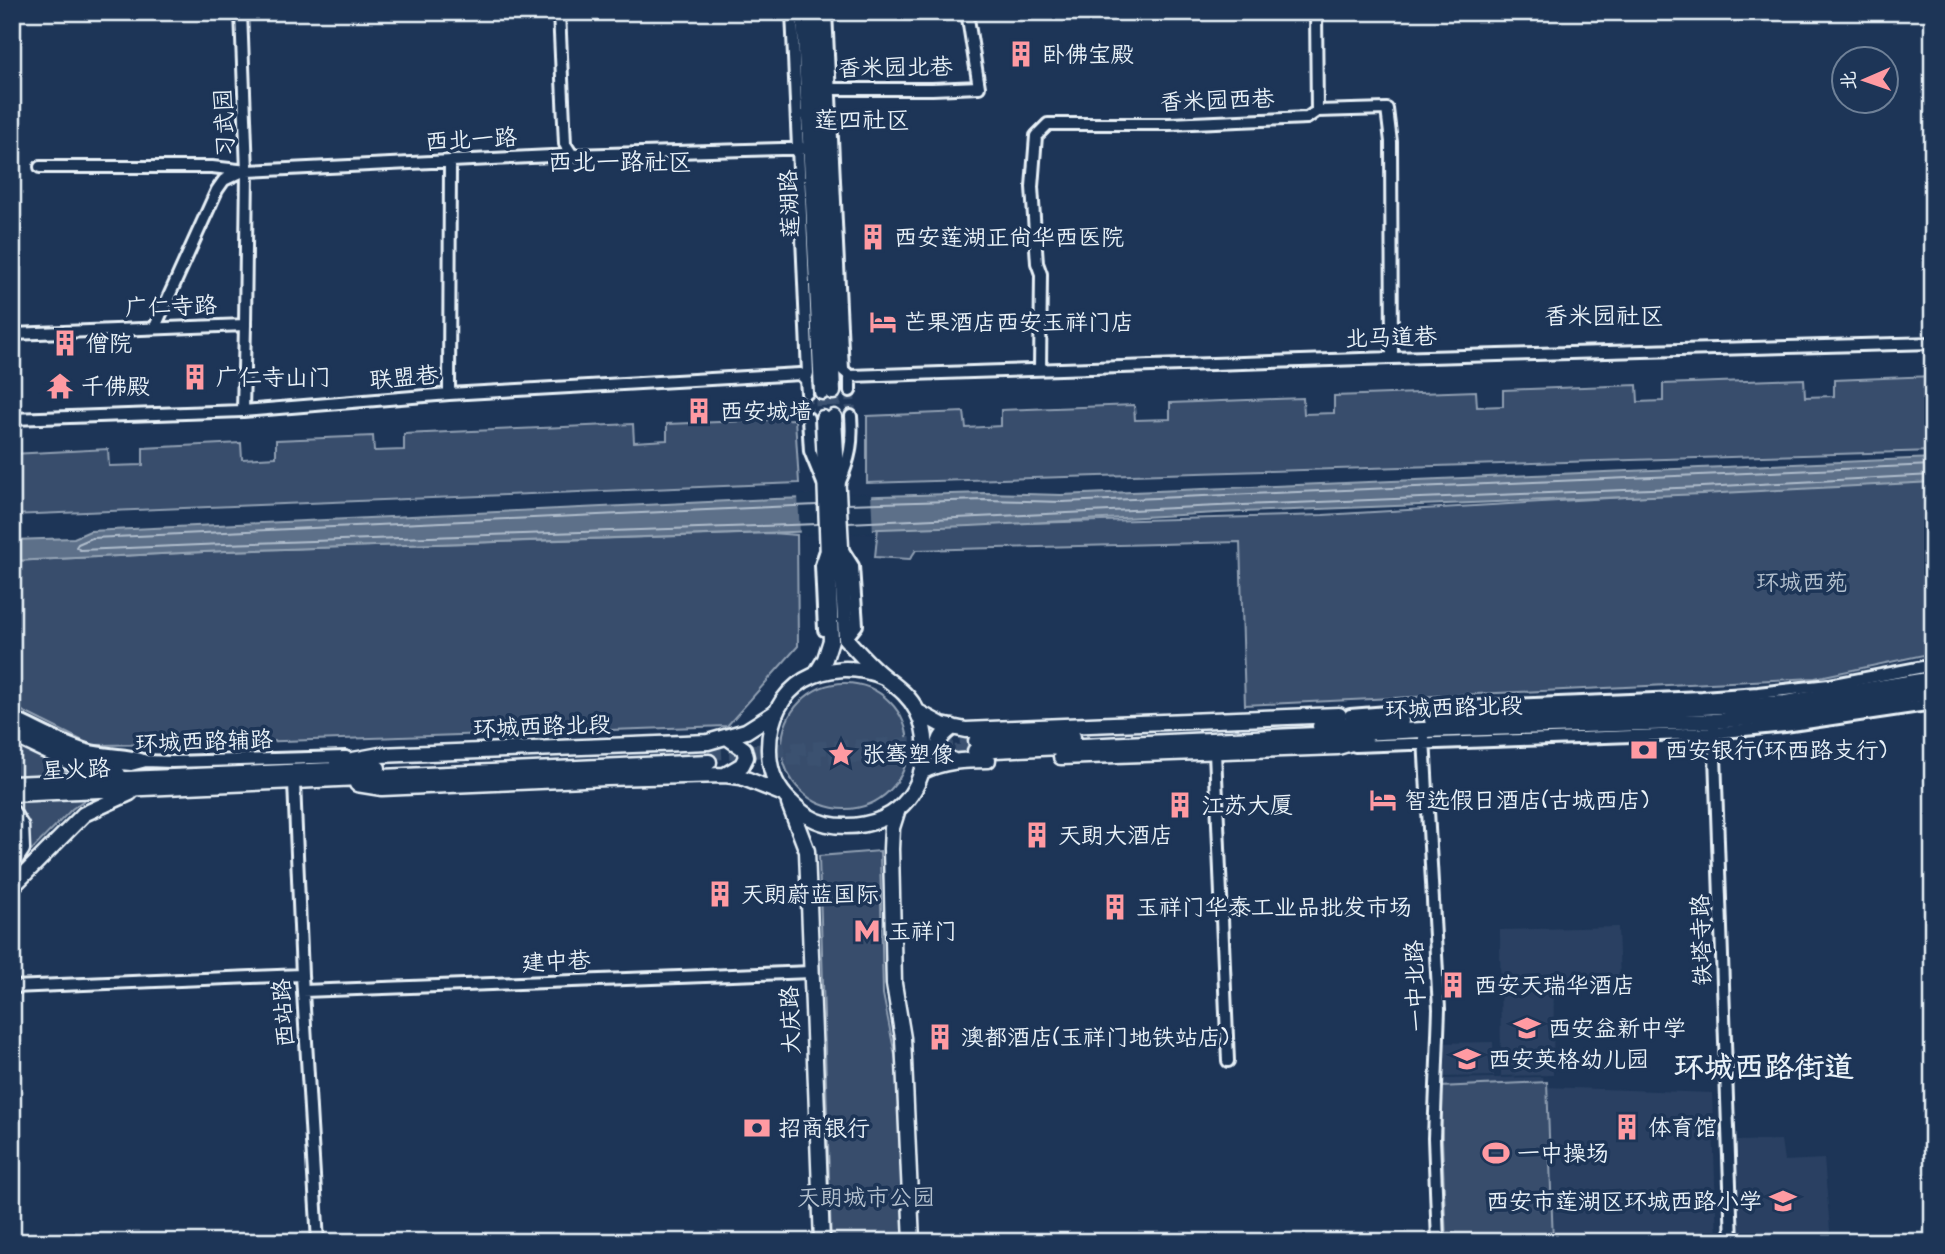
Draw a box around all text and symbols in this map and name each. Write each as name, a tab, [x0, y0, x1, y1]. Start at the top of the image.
building icon: 卧佛宝殿	[1006, 39, 1036, 69]
place label: 卧佛宝殿	[1042, 39, 1134, 71]
north arrow	[1829, 46, 1899, 116]
street label: 香米园北巷	[837, 51, 954, 85]
text: 北	[1836, 71, 1863, 91]
street label: 香米园西巷	[1159, 83, 1276, 119]
street label: 习武园	[208, 88, 242, 158]
district label: 莲四社区	[814, 104, 910, 138]
street label: 西北一路	[424, 122, 518, 158]
district label: 西北一路社区	[548, 146, 692, 180]
street label: 莲湖路	[772, 169, 808, 239]
building icon: 西安莲湖正尚华西医院	[858, 222, 888, 252]
place label: 西安莲湖正尚华西医院	[894, 222, 1124, 254]
street label: 广仁寺路	[125, 289, 218, 325]
district label: 香米园社区	[1544, 300, 1664, 334]
hotel icon: 芒果酒店西安玉祥门店	[868, 307, 898, 337]
place label: 芒果酒店西安玉祥门店	[904, 307, 1134, 339]
street label: 北马道巷	[1345, 320, 1439, 356]
building icon: 僧院	[50, 328, 80, 358]
place label: 僧院	[86, 328, 132, 360]
street label: 联盟巷	[368, 359, 441, 397]
building icon: 广仁寺山门	[180, 362, 210, 392]
place label: 广仁寺山门	[216, 362, 331, 394]
temple icon: 千佛殿	[45, 371, 75, 401]
place label: 千佛殿	[81, 371, 150, 403]
building icon: 西安城墙	[684, 396, 714, 426]
place label: 西安城墙	[720, 396, 812, 428]
park label: 环城西苑	[1756, 567, 1848, 599]
street label: 环城西路北段	[1385, 690, 1524, 726]
street label: 环城西路北段	[473, 709, 612, 745]
street label: 环城西路辅路	[135, 724, 274, 760]
bank icon: 西安银行(环西路支行)	[1629, 735, 1659, 765]
place label: 西安银行(环西路支行)	[1665, 735, 1887, 767]
place icon: 张骞塑像	[826, 739, 856, 769]
place label: 张骞塑像	[862, 739, 954, 771]
street label: 星火路	[41, 752, 111, 788]
hotel icon: 智选假日酒店(古城西店)	[1368, 785, 1398, 815]
place label: 智选假日酒店(古城西店)	[1404, 785, 1649, 817]
building icon: 江苏大厦	[1165, 790, 1195, 820]
place label: 江苏大厦	[1201, 790, 1293, 822]
building icon: 天朗大酒店	[1022, 820, 1052, 850]
place label: 天朗大酒店	[1058, 820, 1173, 852]
building icon: 天朗蔚蓝国际	[705, 879, 735, 909]
place label: 天朗蔚蓝国际	[741, 879, 879, 911]
building icon: 玉祥门华泰工业品批发市场	[1100, 892, 1130, 922]
place label: 玉祥门华泰工业品批发市场	[1136, 892, 1412, 924]
street label: 铁塔寺路	[1684, 893, 1720, 986]
metro station icon: 玉祥门	[852, 916, 882, 946]
place label: 玉祥门	[888, 916, 957, 948]
street label: 一中北路	[1398, 939, 1434, 1032]
street label: 建中巷	[521, 944, 592, 980]
building icon: 西安天瑞华酒店	[1438, 970, 1468, 1000]
place label: 西安天瑞华酒店	[1474, 970, 1635, 1002]
street label: 西站路	[266, 977, 302, 1048]
street label: 大庆路	[774, 985, 808, 1055]
school or university icon: 西安益新中学	[1512, 1013, 1542, 1043]
place label: 西安益新中学	[1548, 1013, 1686, 1045]
building icon: 澳都酒店(玉祥门地铁站店)	[925, 1022, 955, 1052]
place label: 澳都酒店(玉祥门地铁站店)	[961, 1022, 1229, 1054]
school or university icon: 西安英格幼儿园	[1452, 1044, 1482, 1074]
place label: 西安英格幼儿园	[1488, 1044, 1649, 1076]
district label: 环城西路街道	[1674, 1047, 1854, 1089]
building icon: 体育馆	[1612, 1112, 1642, 1142]
place label: 体育馆	[1648, 1112, 1717, 1144]
bank icon: 招商银行	[742, 1113, 772, 1143]
place label: 招商银行	[778, 1113, 870, 1145]
sports icon: 一中操场	[1481, 1138, 1511, 1168]
place label: 一中操场	[1517, 1138, 1609, 1170]
park label: 天朗城市公园	[797, 1182, 935, 1214]
place label: 西安市莲湖区环城西路小学	[1486, 1186, 1762, 1218]
school or university icon: 西安市莲湖区环城西路小学	[1768, 1186, 1798, 1216]

